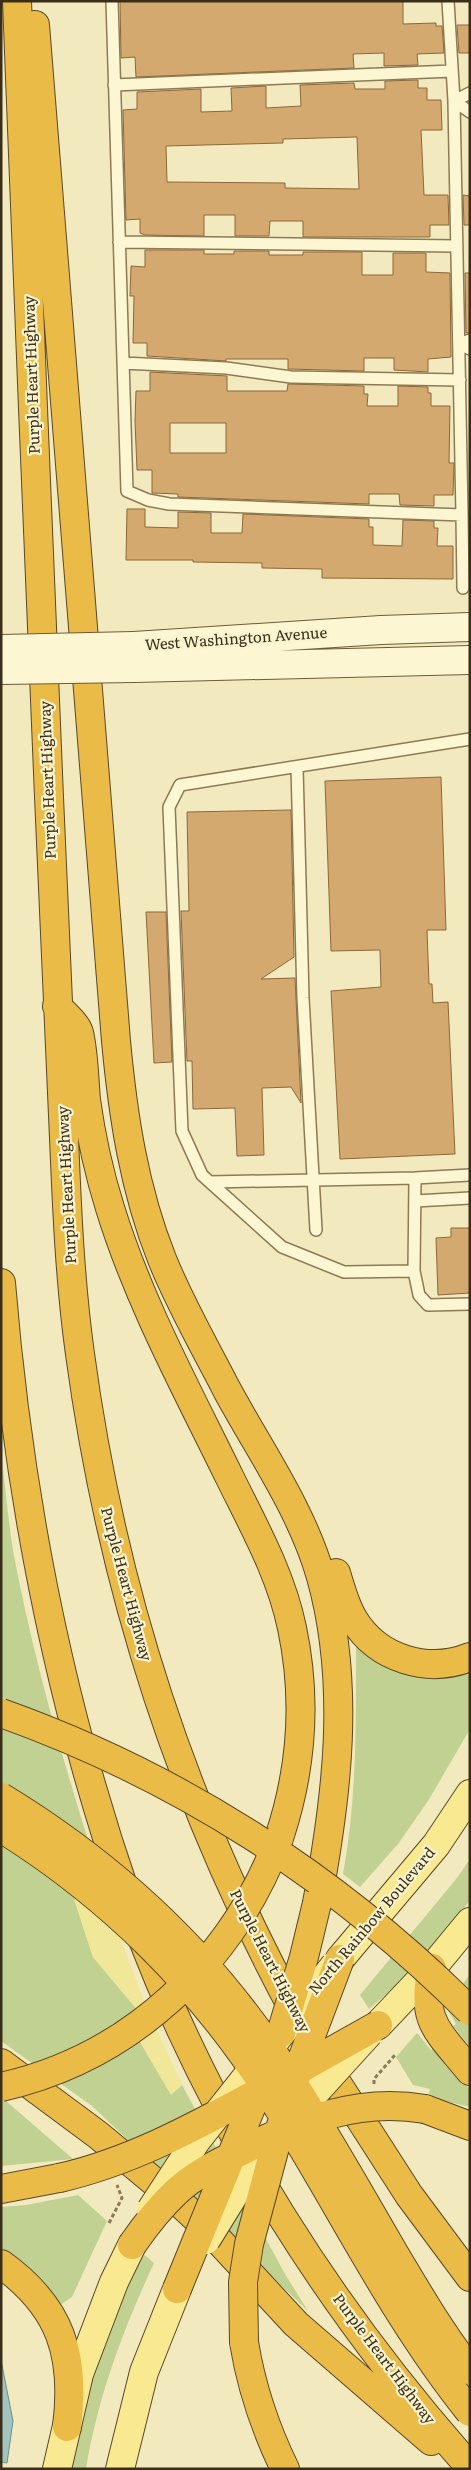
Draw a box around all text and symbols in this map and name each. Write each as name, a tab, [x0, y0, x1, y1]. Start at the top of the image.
street label: Purple Heart Highway	[16, 295, 45, 455]
street label: West Washington Avenue	[144, 620, 328, 655]
street label: Purple Heart Highway	[32, 700, 61, 860]
street label: Purple Heart Highway	[50, 1105, 81, 1265]
street label: Purple Heart Highway	[96, 1504, 159, 1663]
street label: North Rainbow Boulevard	[302, 1841, 440, 1999]
street label: Purple Heart Highway	[225, 1884, 318, 2036]
street label: Purple Heart Highway	[328, 2288, 442, 2429]

